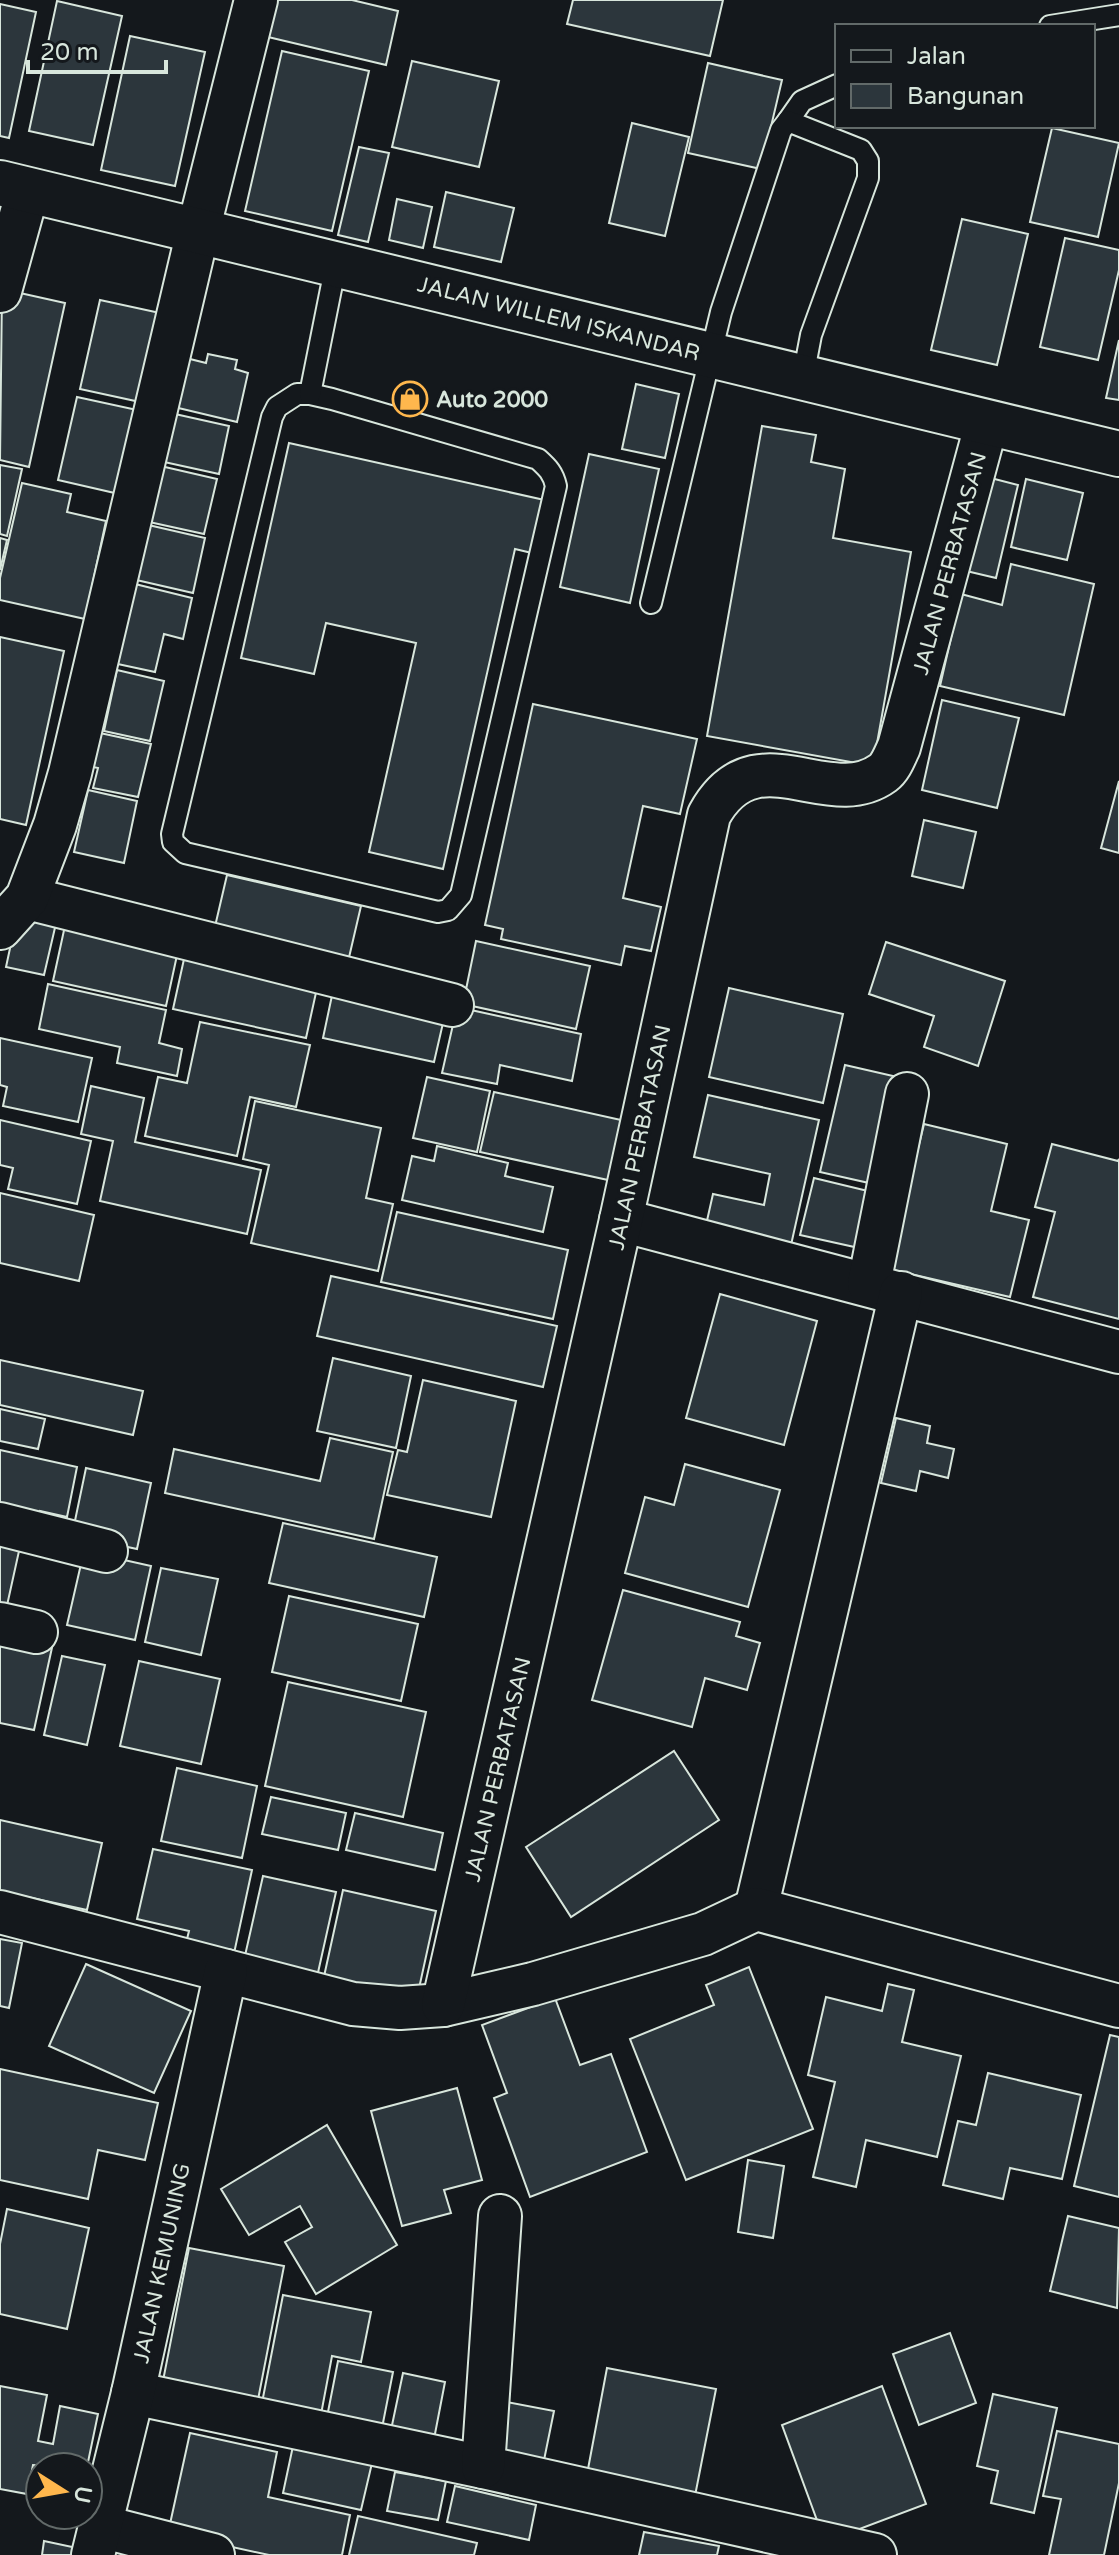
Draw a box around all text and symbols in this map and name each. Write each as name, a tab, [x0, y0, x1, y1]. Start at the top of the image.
scale bar	[28, 24, 166, 74]
legend	[835, 24, 1095, 128]
text: 20 m	[40, 38, 98, 67]
text: Jalan	[907, 42, 966, 71]
text: Bangunan	[907, 82, 1024, 111]
street label: JALAN WILLEM ISKANDAR	[415, 271, 703, 367]
shop icon: Auto 2000	[391, 380, 429, 418]
place label: Auto 2000	[436, 387, 548, 413]
street label: JALAN PERBATASAN	[908, 449, 992, 677]
street label: JALAN PERBATASAN	[603, 1022, 677, 1252]
street label: JALAN PERBATASAN	[459, 1654, 536, 1884]
street label: JALAN KEMUNING	[128, 2161, 196, 2366]
north arrow	[24, 2451, 104, 2531]
text: U	[68, 2484, 97, 2505]

